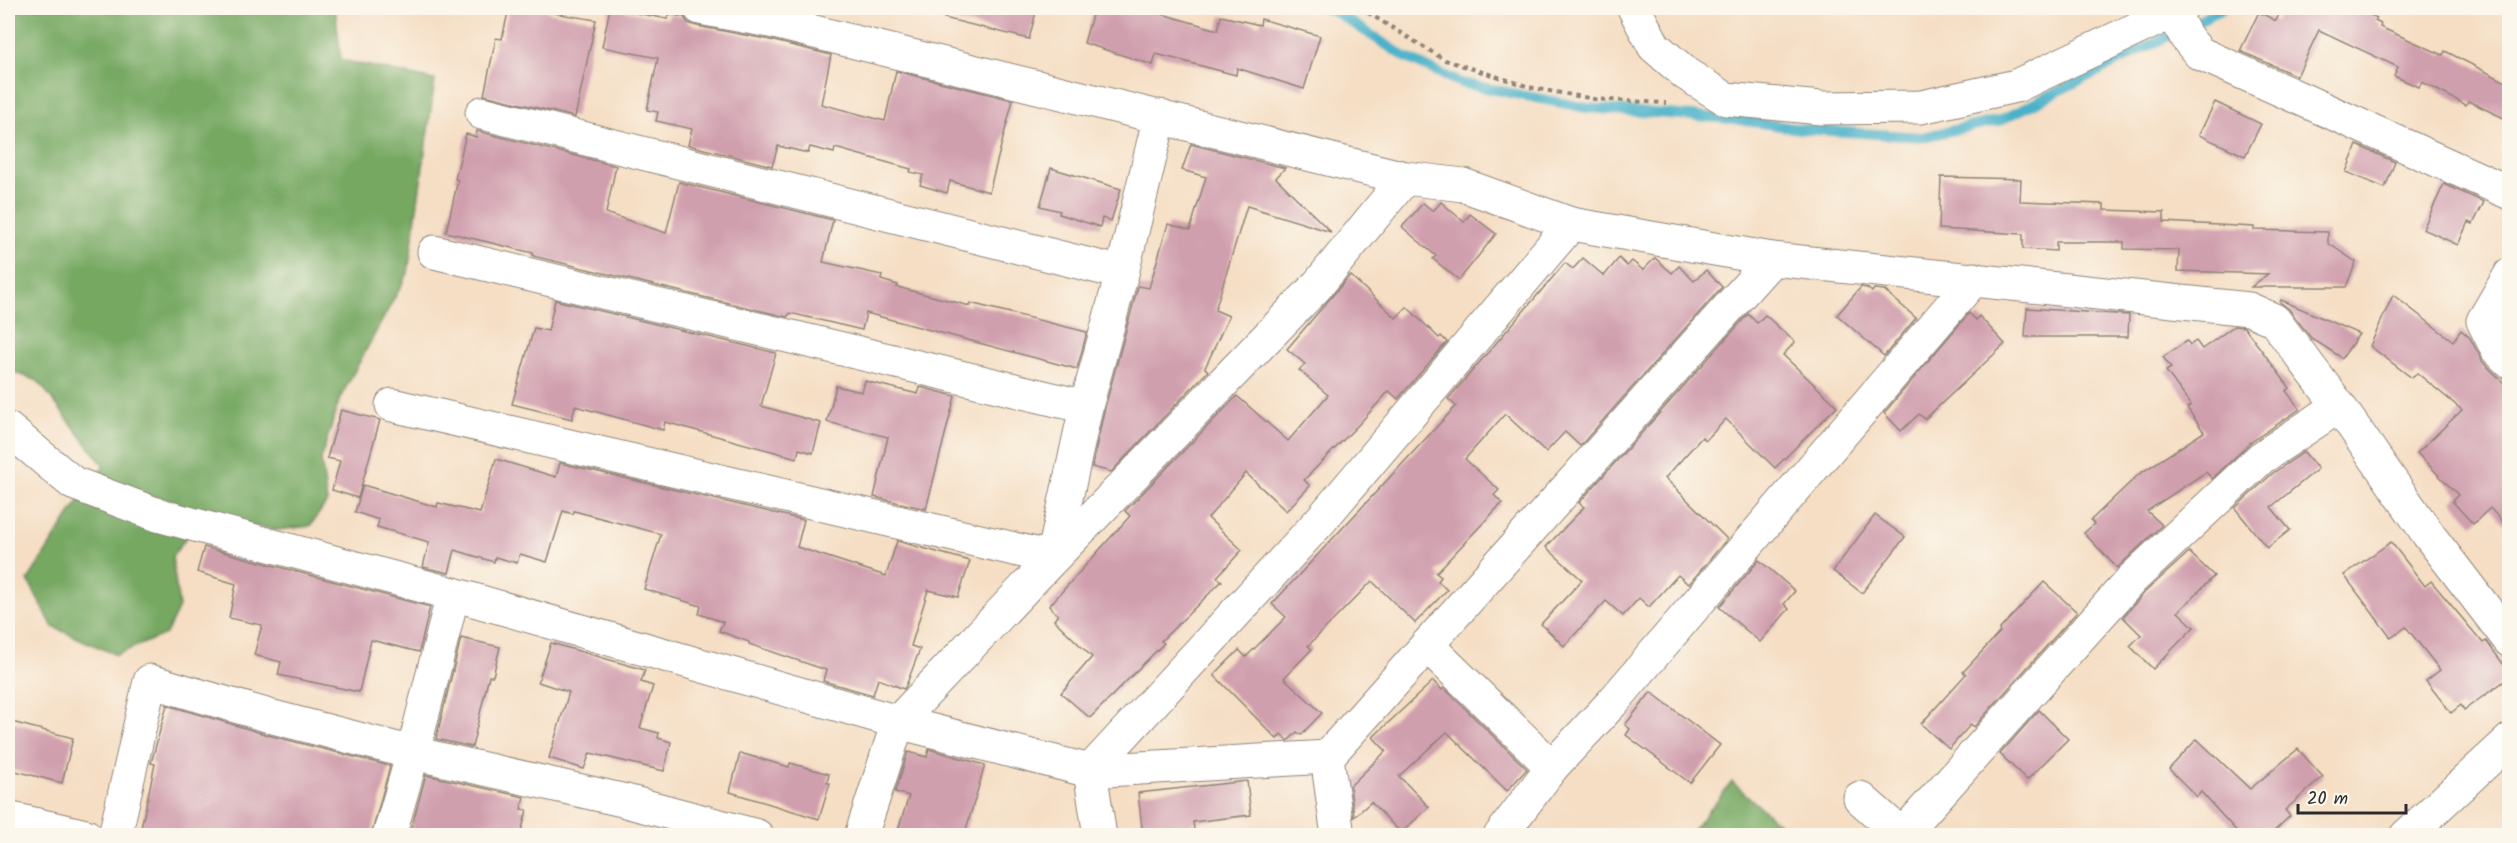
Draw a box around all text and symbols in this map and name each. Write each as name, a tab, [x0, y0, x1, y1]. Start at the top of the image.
scale bar	[2298, 777, 2406, 815]
text: 20 m	[2307, 785, 2348, 814]

